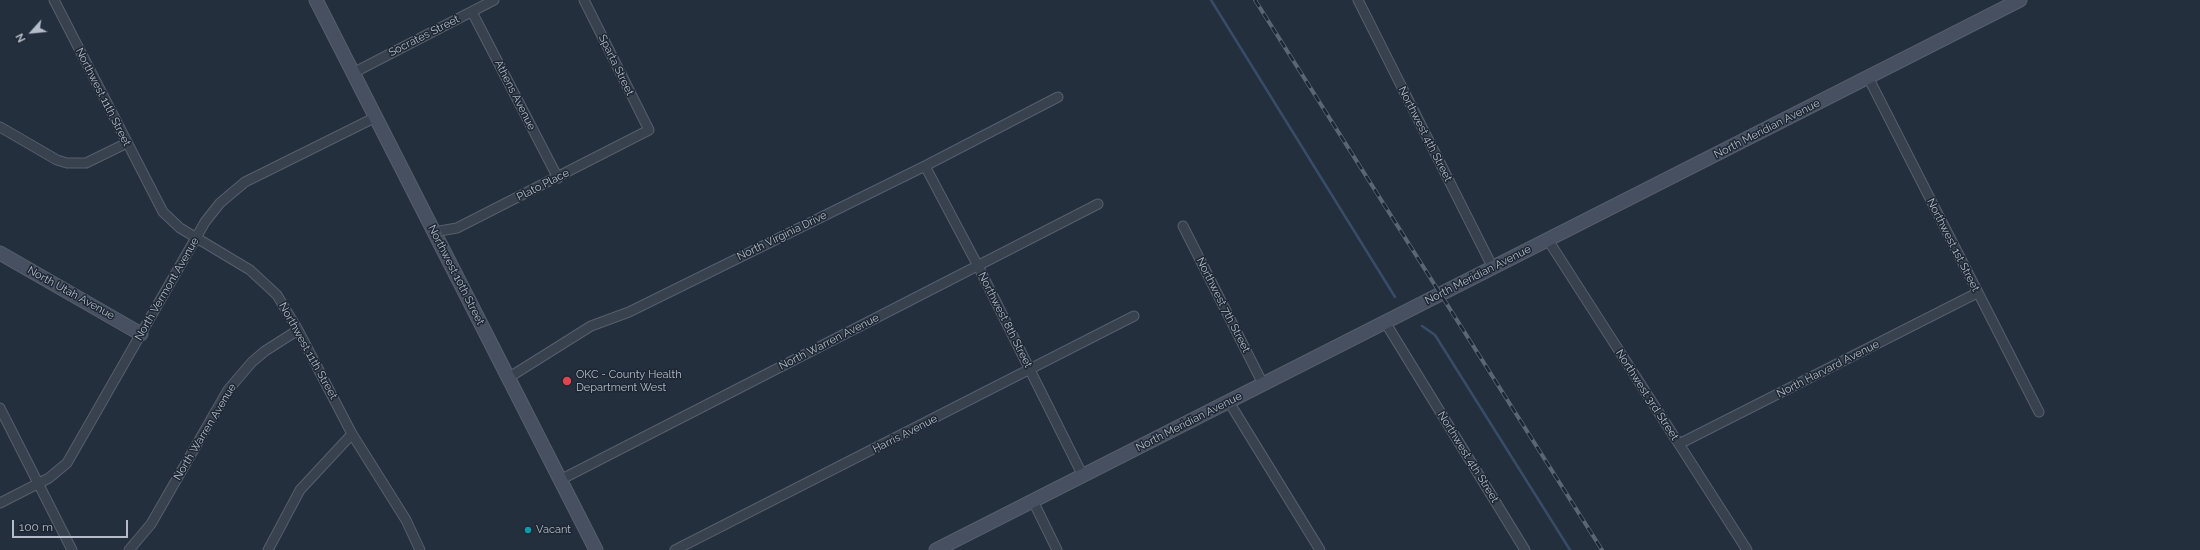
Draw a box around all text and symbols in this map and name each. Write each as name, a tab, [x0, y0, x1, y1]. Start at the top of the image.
north arrow	[12, 12, 52, 52]
street label: Socrates Street	[386, 12, 462, 60]
text: N	[13, 31, 29, 44]
street label: Sparta Street	[596, 32, 636, 98]
street label: Northwest 11th Street	[72, 46, 134, 148]
street label: Athens Avenue	[492, 58, 538, 132]
street label: Northwest 4th Street	[1395, 84, 1455, 184]
street label: North Meridian Avenue	[1712, 97, 1822, 161]
street label: Plato Place	[515, 166, 571, 204]
street label: Northwest 1st Street	[1924, 196, 1982, 294]
street label: North Virginia Drive	[735, 209, 829, 263]
street label: Northwest 10th Street	[425, 223, 487, 327]
street label: North Vermont Avenue	[132, 235, 202, 343]
street label: North Meridian Avenue	[1423, 243, 1533, 307]
street label: Northwest 7th Street	[1193, 255, 1253, 355]
street label: North Utah Avenue	[25, 264, 117, 322]
street label: Northwest 8th Street	[975, 270, 1035, 370]
street label: Northwest 11th Street	[276, 300, 340, 402]
street label: North Warren Avenue	[777, 311, 881, 373]
street label: North Harvard Avenue	[1775, 337, 1881, 401]
street label: Northwest 3rd Street	[1613, 347, 1681, 443]
place label: OKC - County Health Department West	[576, 368, 682, 394]
marker: OKC - County Health Department West	[561, 375, 573, 387]
street label: North Warren Avenue	[171, 381, 239, 483]
street label: North Meridian Avenue	[1134, 390, 1244, 454]
street label: Northwest 4th Street	[1435, 409, 1501, 505]
street label: Harris Avenue	[870, 412, 940, 456]
scale bar	[14, 512, 130, 538]
text: 100 m	[19, 520, 53, 534]
place label: Vacant	[536, 523, 571, 537]
marker: Vacant	[523, 525, 533, 535]

